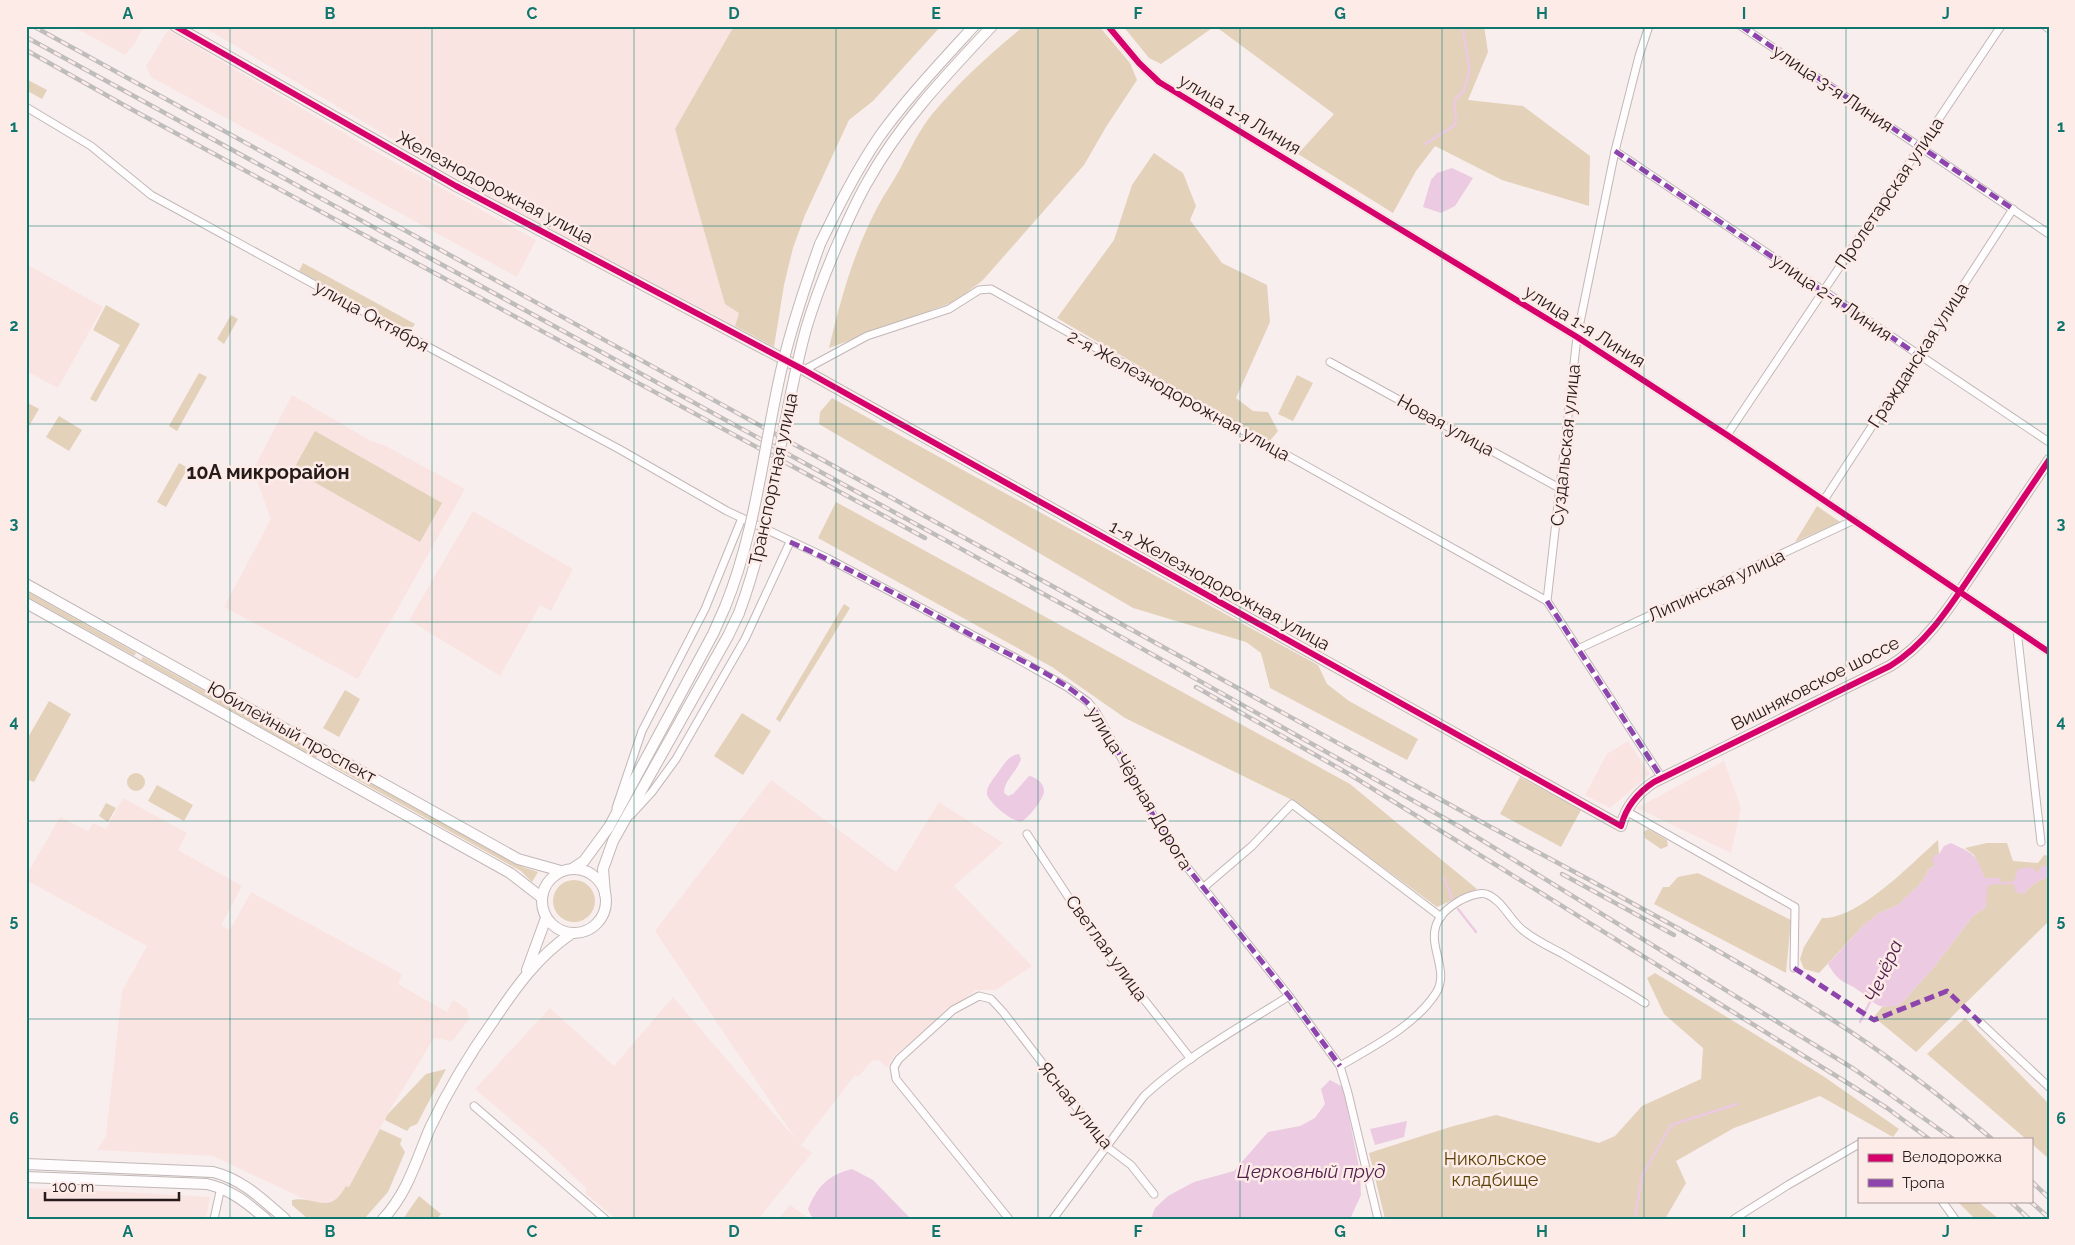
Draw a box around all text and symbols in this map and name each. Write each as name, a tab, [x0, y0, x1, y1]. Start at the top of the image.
text: A	[123, 4, 134, 23]
text: B	[325, 4, 336, 23]
text: C	[527, 4, 538, 23]
text: D	[728, 4, 740, 23]
text: E	[931, 4, 941, 23]
text: F	[1133, 4, 1143, 23]
text: G	[1334, 4, 1346, 23]
text: H	[1536, 4, 1548, 23]
text: I	[1742, 4, 1746, 23]
text: J	[1942, 4, 1950, 23]
street label: улица 3-я Линия	[1769, 40, 1897, 136]
street label: улица 1-я Линия	[1175, 69, 1305, 159]
street label: Пролетарская улица	[1830, 113, 1948, 273]
text: 1	[10, 117, 18, 136]
text: 1	[2057, 117, 2065, 136]
street label: Железнодорожная улица	[393, 126, 597, 248]
street label: улица 2-я Линия	[1768, 249, 1896, 345]
street label: улица Октября	[311, 276, 433, 356]
street label: Гражданская улица	[1863, 279, 1973, 431]
street label: улица 1-я Линия	[1521, 280, 1649, 372]
text: 2	[9, 316, 19, 335]
text: 2	[2056, 316, 2066, 335]
street label: 2-я Железнодорожная улица	[1064, 325, 1294, 465]
street label: Суздальская улица	[1546, 363, 1584, 527]
street label: Новая улица	[1394, 390, 1498, 460]
street label: Транспортная улица	[744, 391, 802, 567]
district label: 10А микрорайон	[186, 460, 350, 484]
text: 3	[10, 514, 19, 533]
text: 3	[2057, 514, 2066, 533]
street label: 1-я Железнодорожная улица	[1106, 515, 1334, 655]
street label: Липинская улица	[1644, 544, 1788, 626]
street label: Вишняковское шоссе	[1727, 631, 1903, 735]
street label: Юбилейный проспект	[204, 677, 380, 787]
street label: улица Чёрная Дорога	[1083, 703, 1197, 873]
text: 4	[9, 712, 19, 731]
text: 4	[2056, 712, 2066, 731]
street label: Светлая улица	[1062, 891, 1152, 1005]
text: 5	[10, 911, 19, 930]
text: 5	[2057, 911, 2066, 930]
water label: Чечёра	[1860, 936, 1906, 1006]
street label: Ясная улица	[1034, 1057, 1118, 1153]
text: 6	[9, 1109, 19, 1128]
text: 6	[2056, 1109, 2066, 1128]
legend	[1858, 1138, 2032, 1202]
park label: Никольское кладбище	[1444, 1148, 1547, 1190]
text: Велодорожка	[1902, 1148, 2002, 1166]
water label: Церковный пруд	[1237, 1160, 1385, 1182]
scale bar	[45, 1170, 179, 1202]
text: Тропа	[1902, 1174, 1945, 1192]
text: 100 m	[52, 1178, 94, 1196]
text: A	[123, 1222, 134, 1241]
text: B	[325, 1222, 336, 1241]
text: C	[527, 1222, 538, 1241]
text: D	[728, 1222, 740, 1241]
text: E	[931, 1222, 941, 1241]
text: F	[1133, 1222, 1143, 1241]
text: G	[1334, 1222, 1346, 1241]
text: H	[1536, 1222, 1548, 1241]
text: I	[1742, 1222, 1746, 1241]
text: J	[1942, 1222, 1950, 1241]

